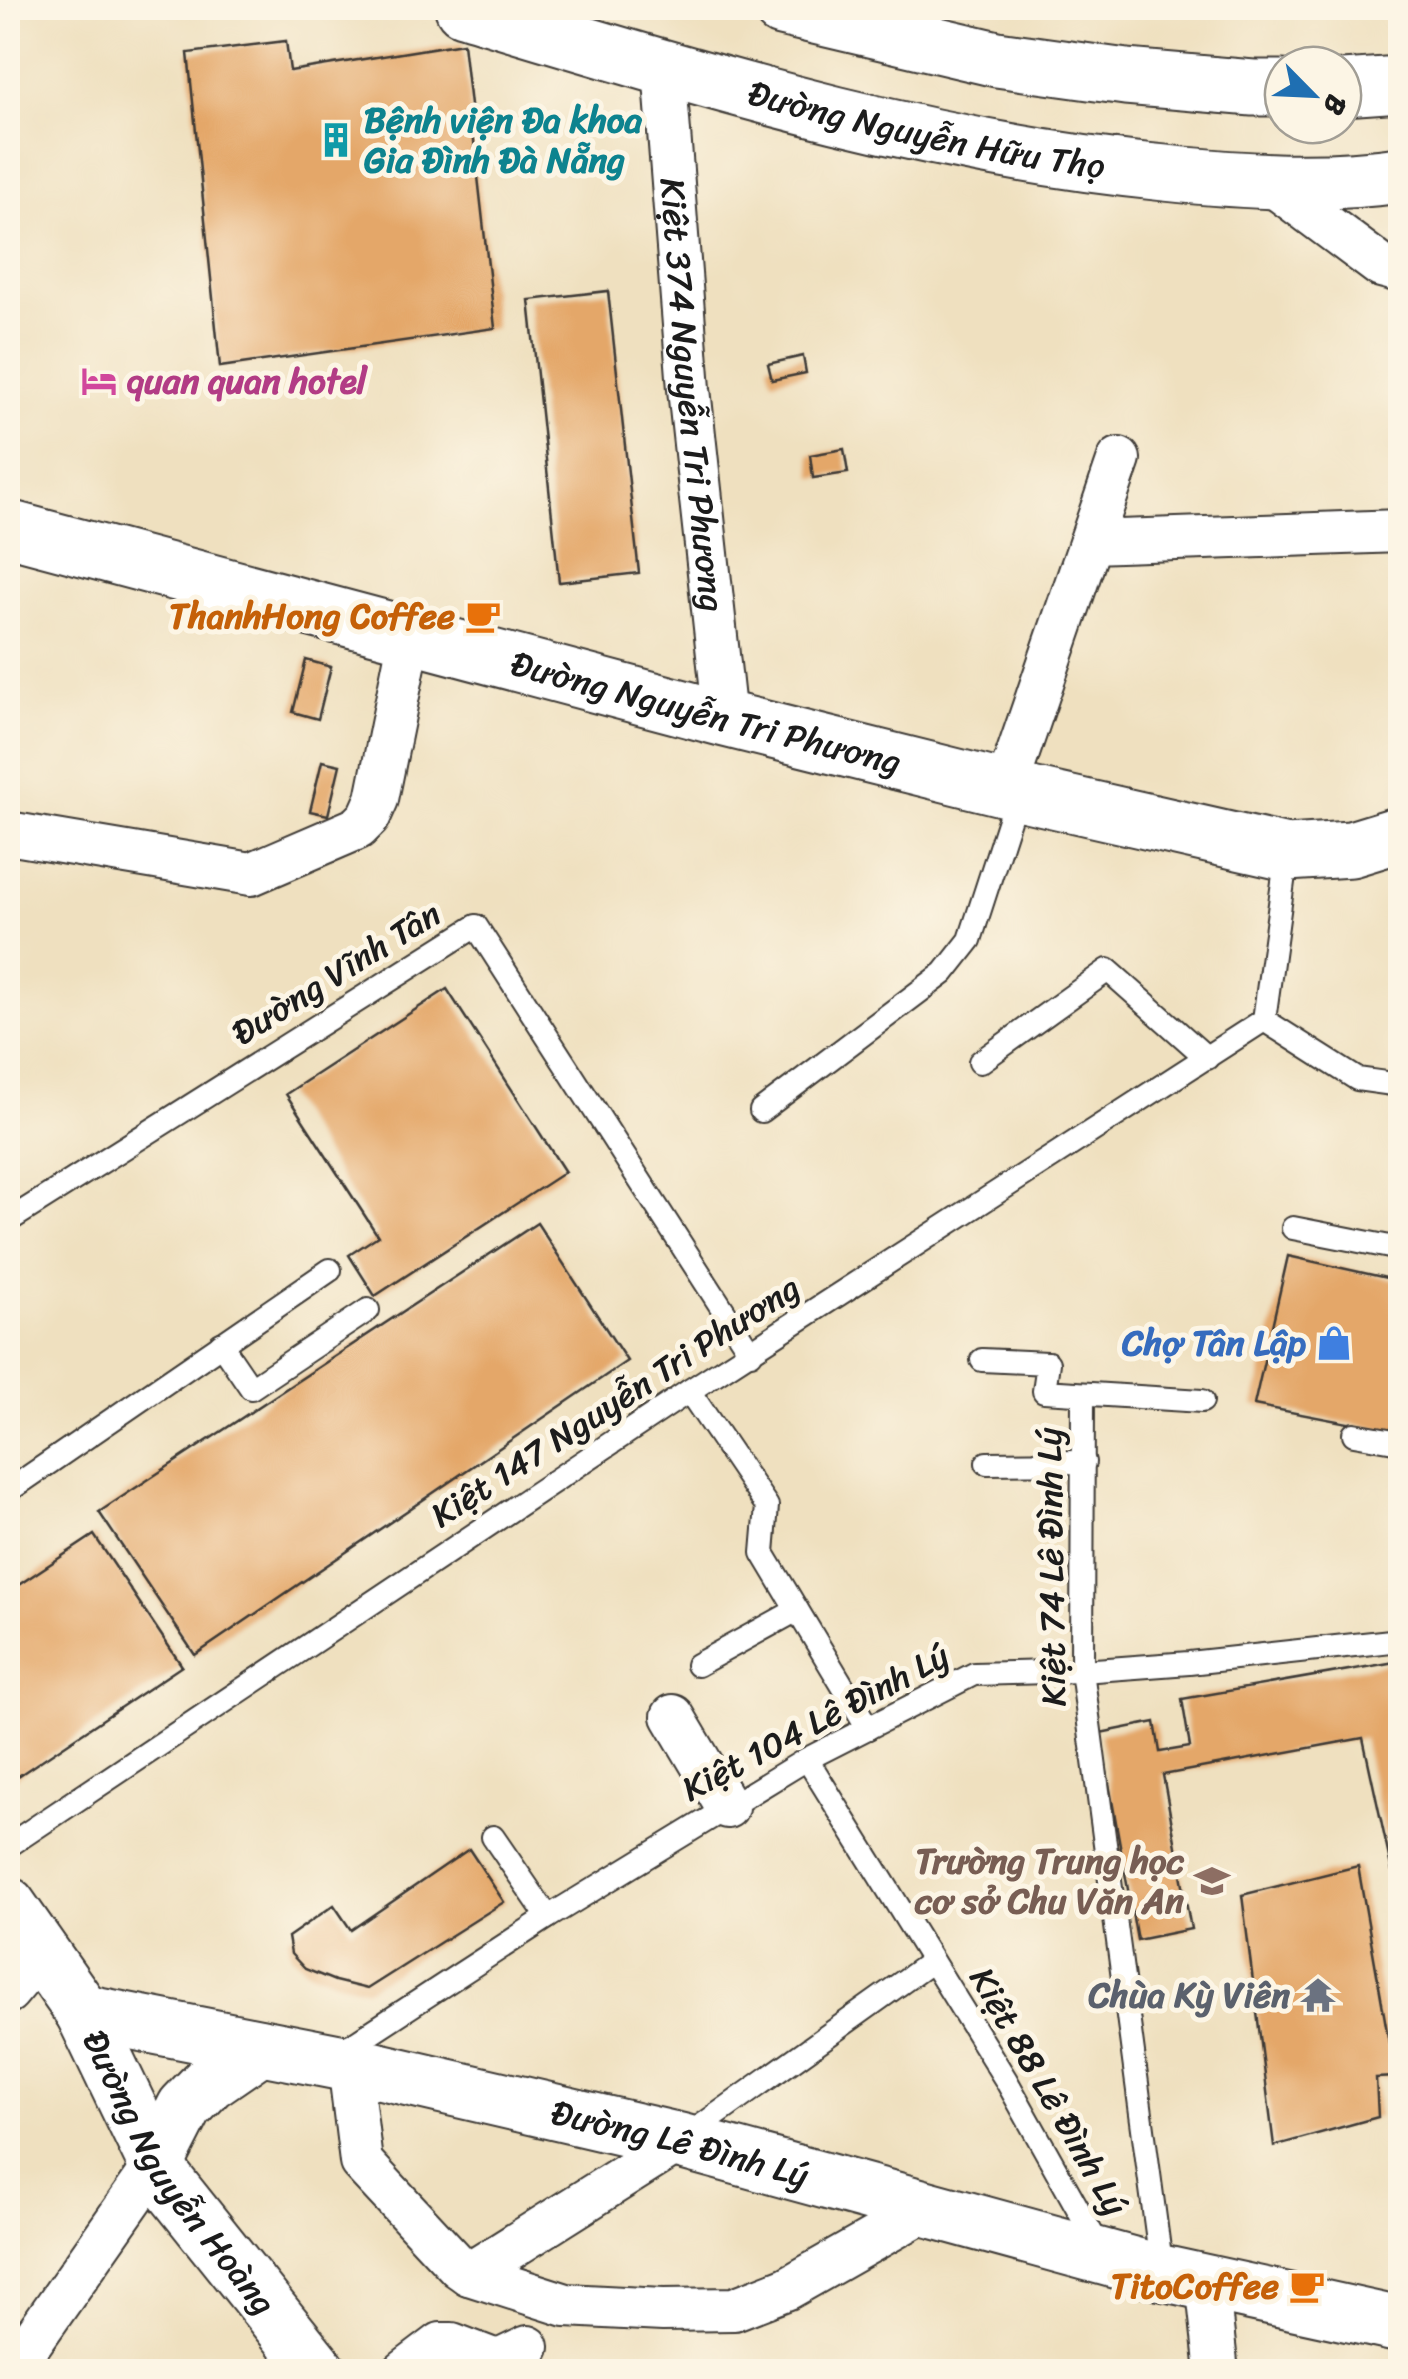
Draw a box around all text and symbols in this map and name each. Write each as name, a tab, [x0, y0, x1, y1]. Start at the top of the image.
north arrow	[1263, 45, 1363, 145]
street label: Đường Nguyễn Hữu Thọ	[741, 62, 1109, 197]
text: B	[1309, 87, 1361, 123]
place label: Bệnh viện Đa khoa Gia Đình Đà Nẵng	[364, 89, 643, 191]
building icon: Bệnh viện Đa khoa Gia Đình Đà Nẵng	[317, 121, 355, 159]
street label: Kiệt 374 Nguyễn Tri Phương	[642, 175, 744, 615]
place label: quan quan hotel	[127, 350, 369, 412]
hotel icon: quan quan hotel	[80, 362, 118, 400]
place label: ThanhHong Coffee	[169, 585, 455, 647]
cafe icon: ThanhHong Coffee	[464, 597, 502, 635]
street label: Đường Nguyễn Tri Phương	[504, 632, 908, 793]
street label: Đường Vĩnh Tân	[219, 884, 453, 1062]
street label: Kiệt 147 Nguyễn Tri Phương	[417, 1258, 813, 1544]
place label: Chợ Tân Lập	[1121, 1312, 1307, 1374]
shop icon: Chợ Tân Lập	[1315, 1324, 1353, 1362]
street label: Kiệt 74 Lê Đình Lý	[1018, 1426, 1084, 1707]
street label: Kiệt 104 Lê Đình Lý	[670, 1625, 961, 1819]
place label: Trường Trung học cơ sở Chu Văn An	[914, 1830, 1185, 1932]
school or university icon: Trường Trung học cơ sở Chu Văn An	[1193, 1862, 1231, 1900]
street label: Kiệt 88 Lê Đình Lý	[952, 1955, 1146, 2228]
place label: Chùa Kỳ Viên	[1088, 1964, 1290, 2026]
temple icon: Chùa Kỳ Viên	[1299, 1976, 1337, 2014]
street label: Đường Nguyễn Hoàng	[65, 2019, 293, 2329]
street label: Đường Lê Đình Lý	[545, 2081, 817, 2206]
place label: TitoCoffee	[1111, 2255, 1279, 2317]
cafe icon: TitoCoffee	[1288, 2267, 1326, 2305]

